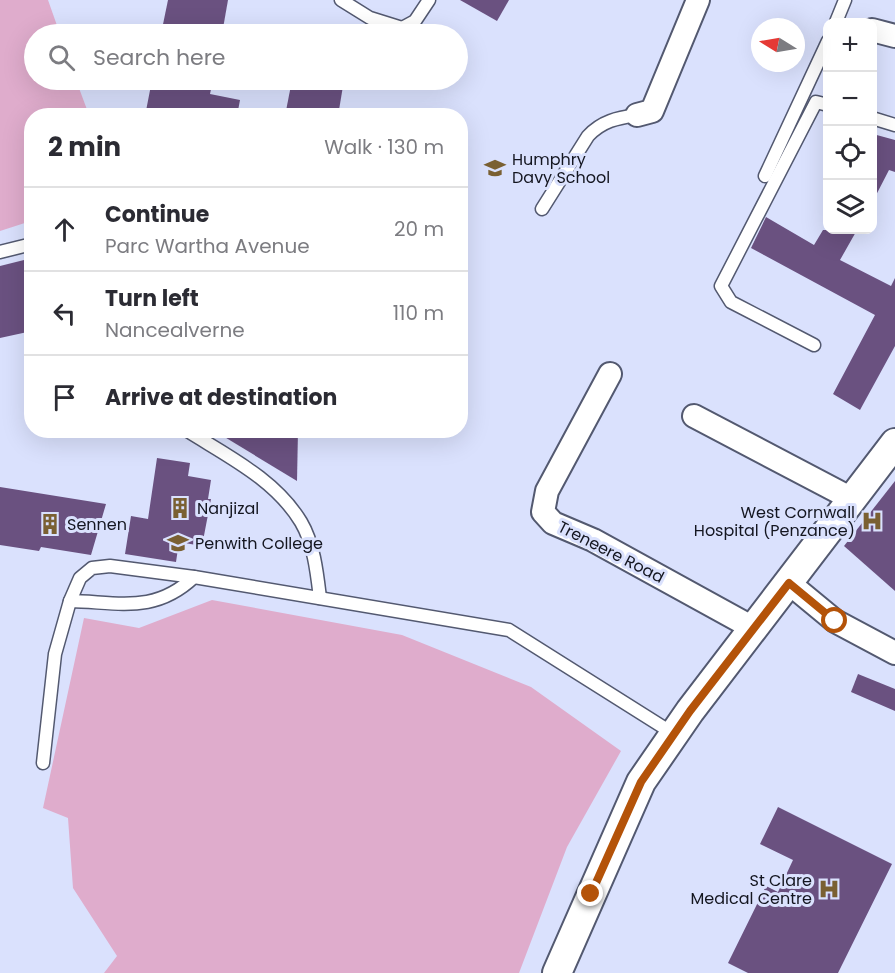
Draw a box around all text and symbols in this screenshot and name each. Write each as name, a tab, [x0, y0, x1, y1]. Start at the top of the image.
north arrow	[751, 18, 805, 72]
map controls	[823, 18, 877, 234]
button: +	[823, 18, 877, 72]
search box	[24, 24, 468, 90]
icon: search	[45, 41, 78, 74]
text: Search here	[93, 42, 226, 73]
button: −	[823, 72, 877, 126]
button: locate	[823, 126, 877, 180]
text: 2 min	[48, 129, 121, 165]
text: Walk · 130 m	[324, 133, 444, 161]
place label: Humphry Davy School	[512, 148, 610, 189]
school or university icon: Humphry Davy School	[483, 156, 507, 180]
button: layers	[823, 180, 877, 234]
text: Continue	[105, 199, 209, 230]
icon: ahead	[48, 213, 81, 246]
text: 20 m	[394, 215, 444, 243]
text: Parc Wartha Avenue	[105, 232, 310, 260]
text: Turn left	[105, 283, 199, 314]
icon: left	[48, 297, 81, 330]
text: 110 m	[393, 299, 444, 327]
text: Nancealverne	[105, 316, 245, 344]
icon: arrive	[48, 381, 81, 414]
text: Arrive at destination	[105, 382, 337, 413]
building icon: Nanjizal	[168, 496, 192, 520]
place label: Nanjizal	[197, 497, 259, 520]
place label: West Cornwall Hospital (Penzance)	[694, 501, 855, 542]
hospital icon: West Cornwall Hospital (Penzance)	[860, 509, 884, 533]
building icon: Sennen	[38, 512, 62, 536]
place label: Sennen	[67, 513, 127, 536]
street label: Treneere Road	[554, 515, 668, 589]
school or university icon: Penwith College	[166, 531, 190, 555]
place label: Penwith College	[195, 532, 323, 555]
route start	[821, 607, 847, 633]
place label: St Clare Medical Centre	[691, 869, 812, 910]
hospital icon: St Clare Medical Centre	[817, 877, 841, 901]
route end	[577, 880, 603, 906]

